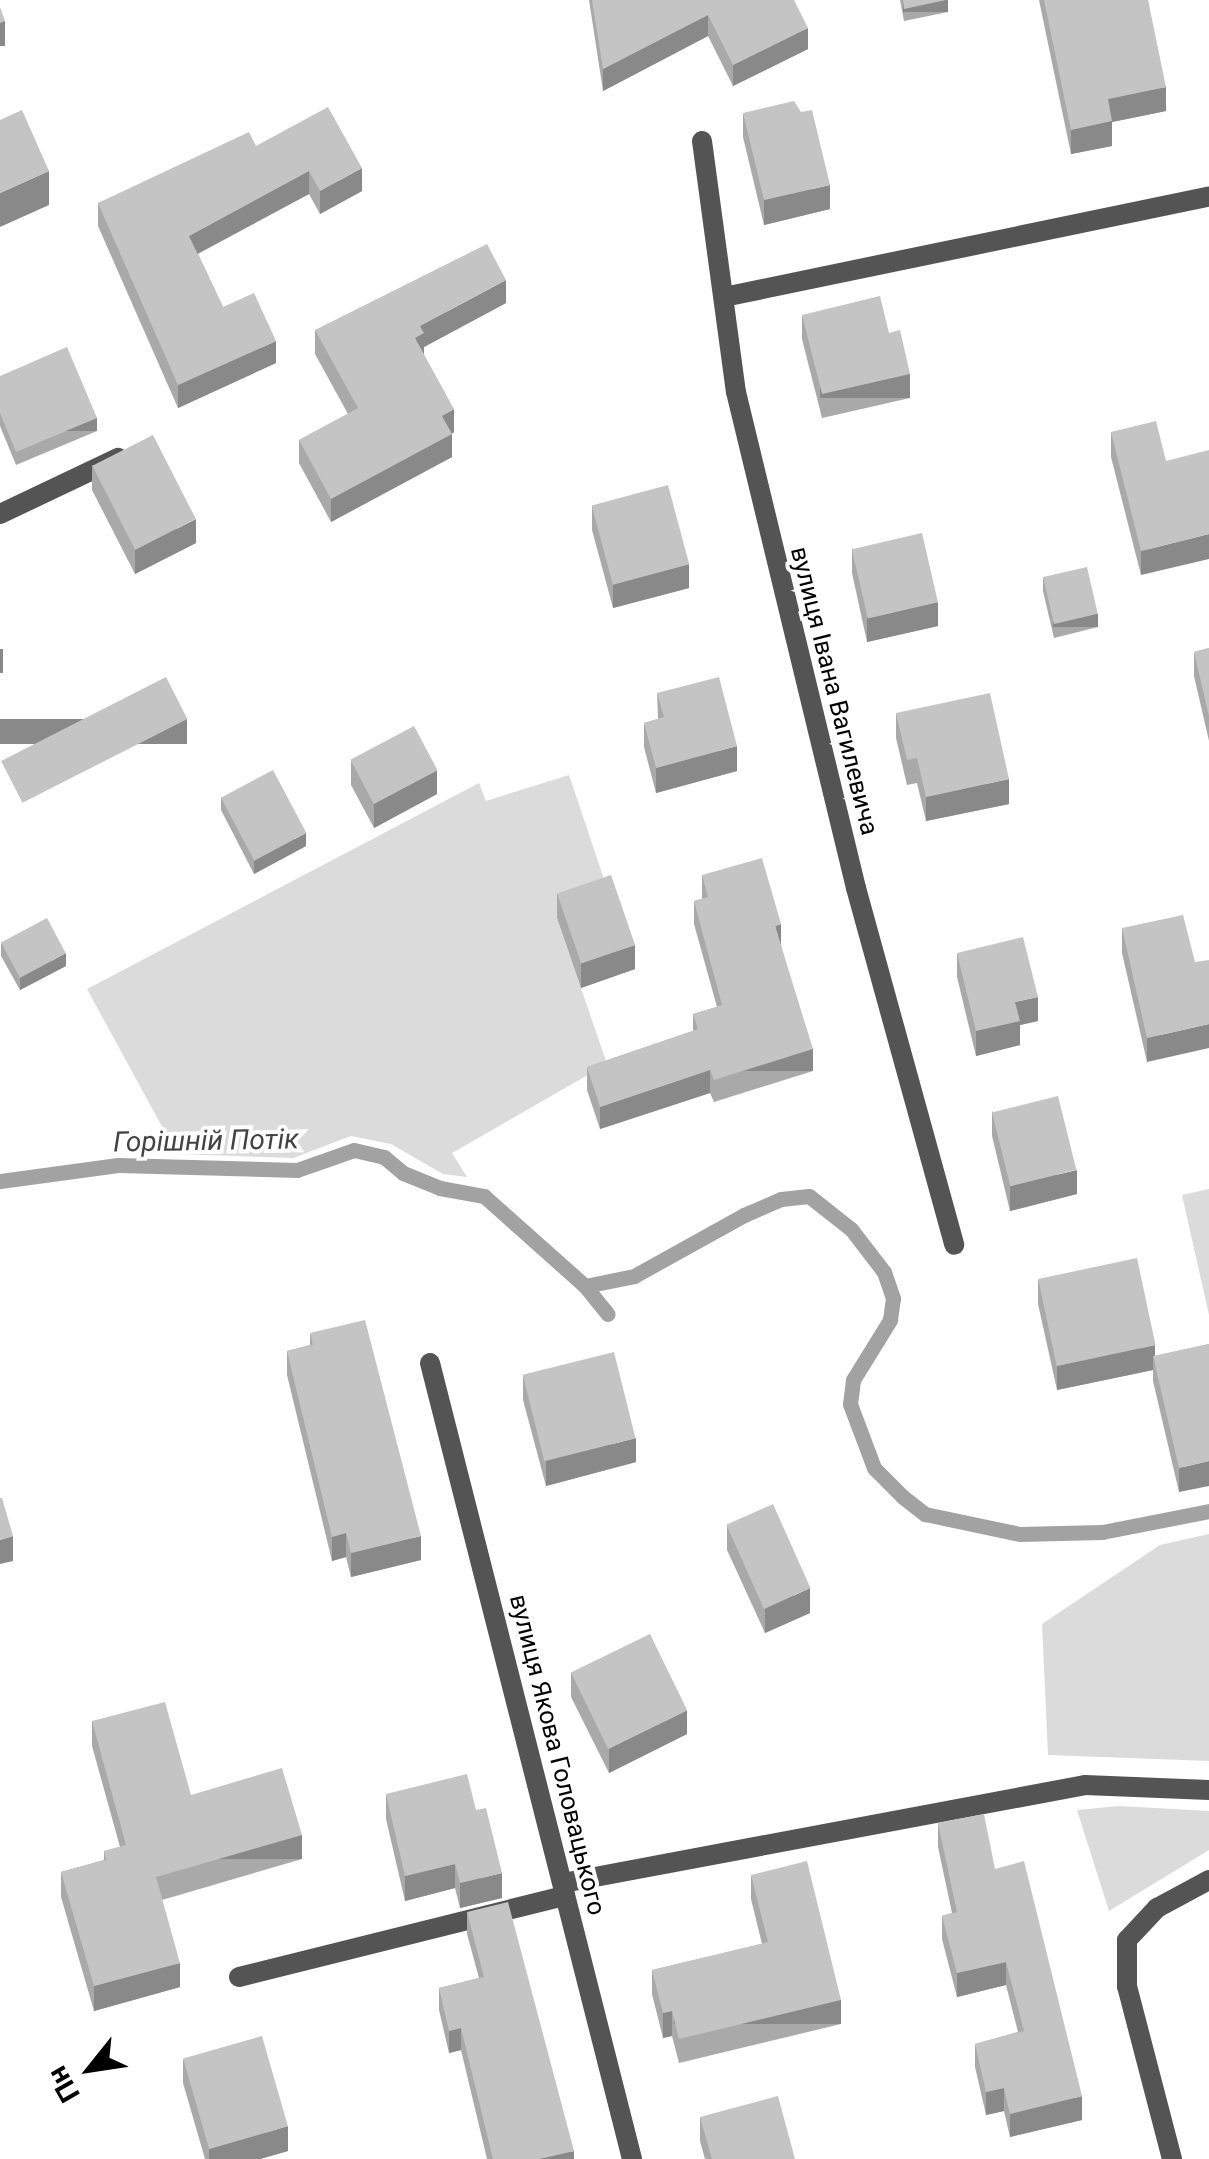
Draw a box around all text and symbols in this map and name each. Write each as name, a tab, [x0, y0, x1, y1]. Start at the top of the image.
street label: вулиця Івана Вагилевича	[784, 544, 884, 838]
water label: Горішній Потік	[113, 1123, 299, 1159]
street label: вулиця Якова Головацького	[503, 1592, 611, 1918]
north arrow	[40, 2019, 140, 2119]
text: Пн	[40, 2061, 87, 2108]

